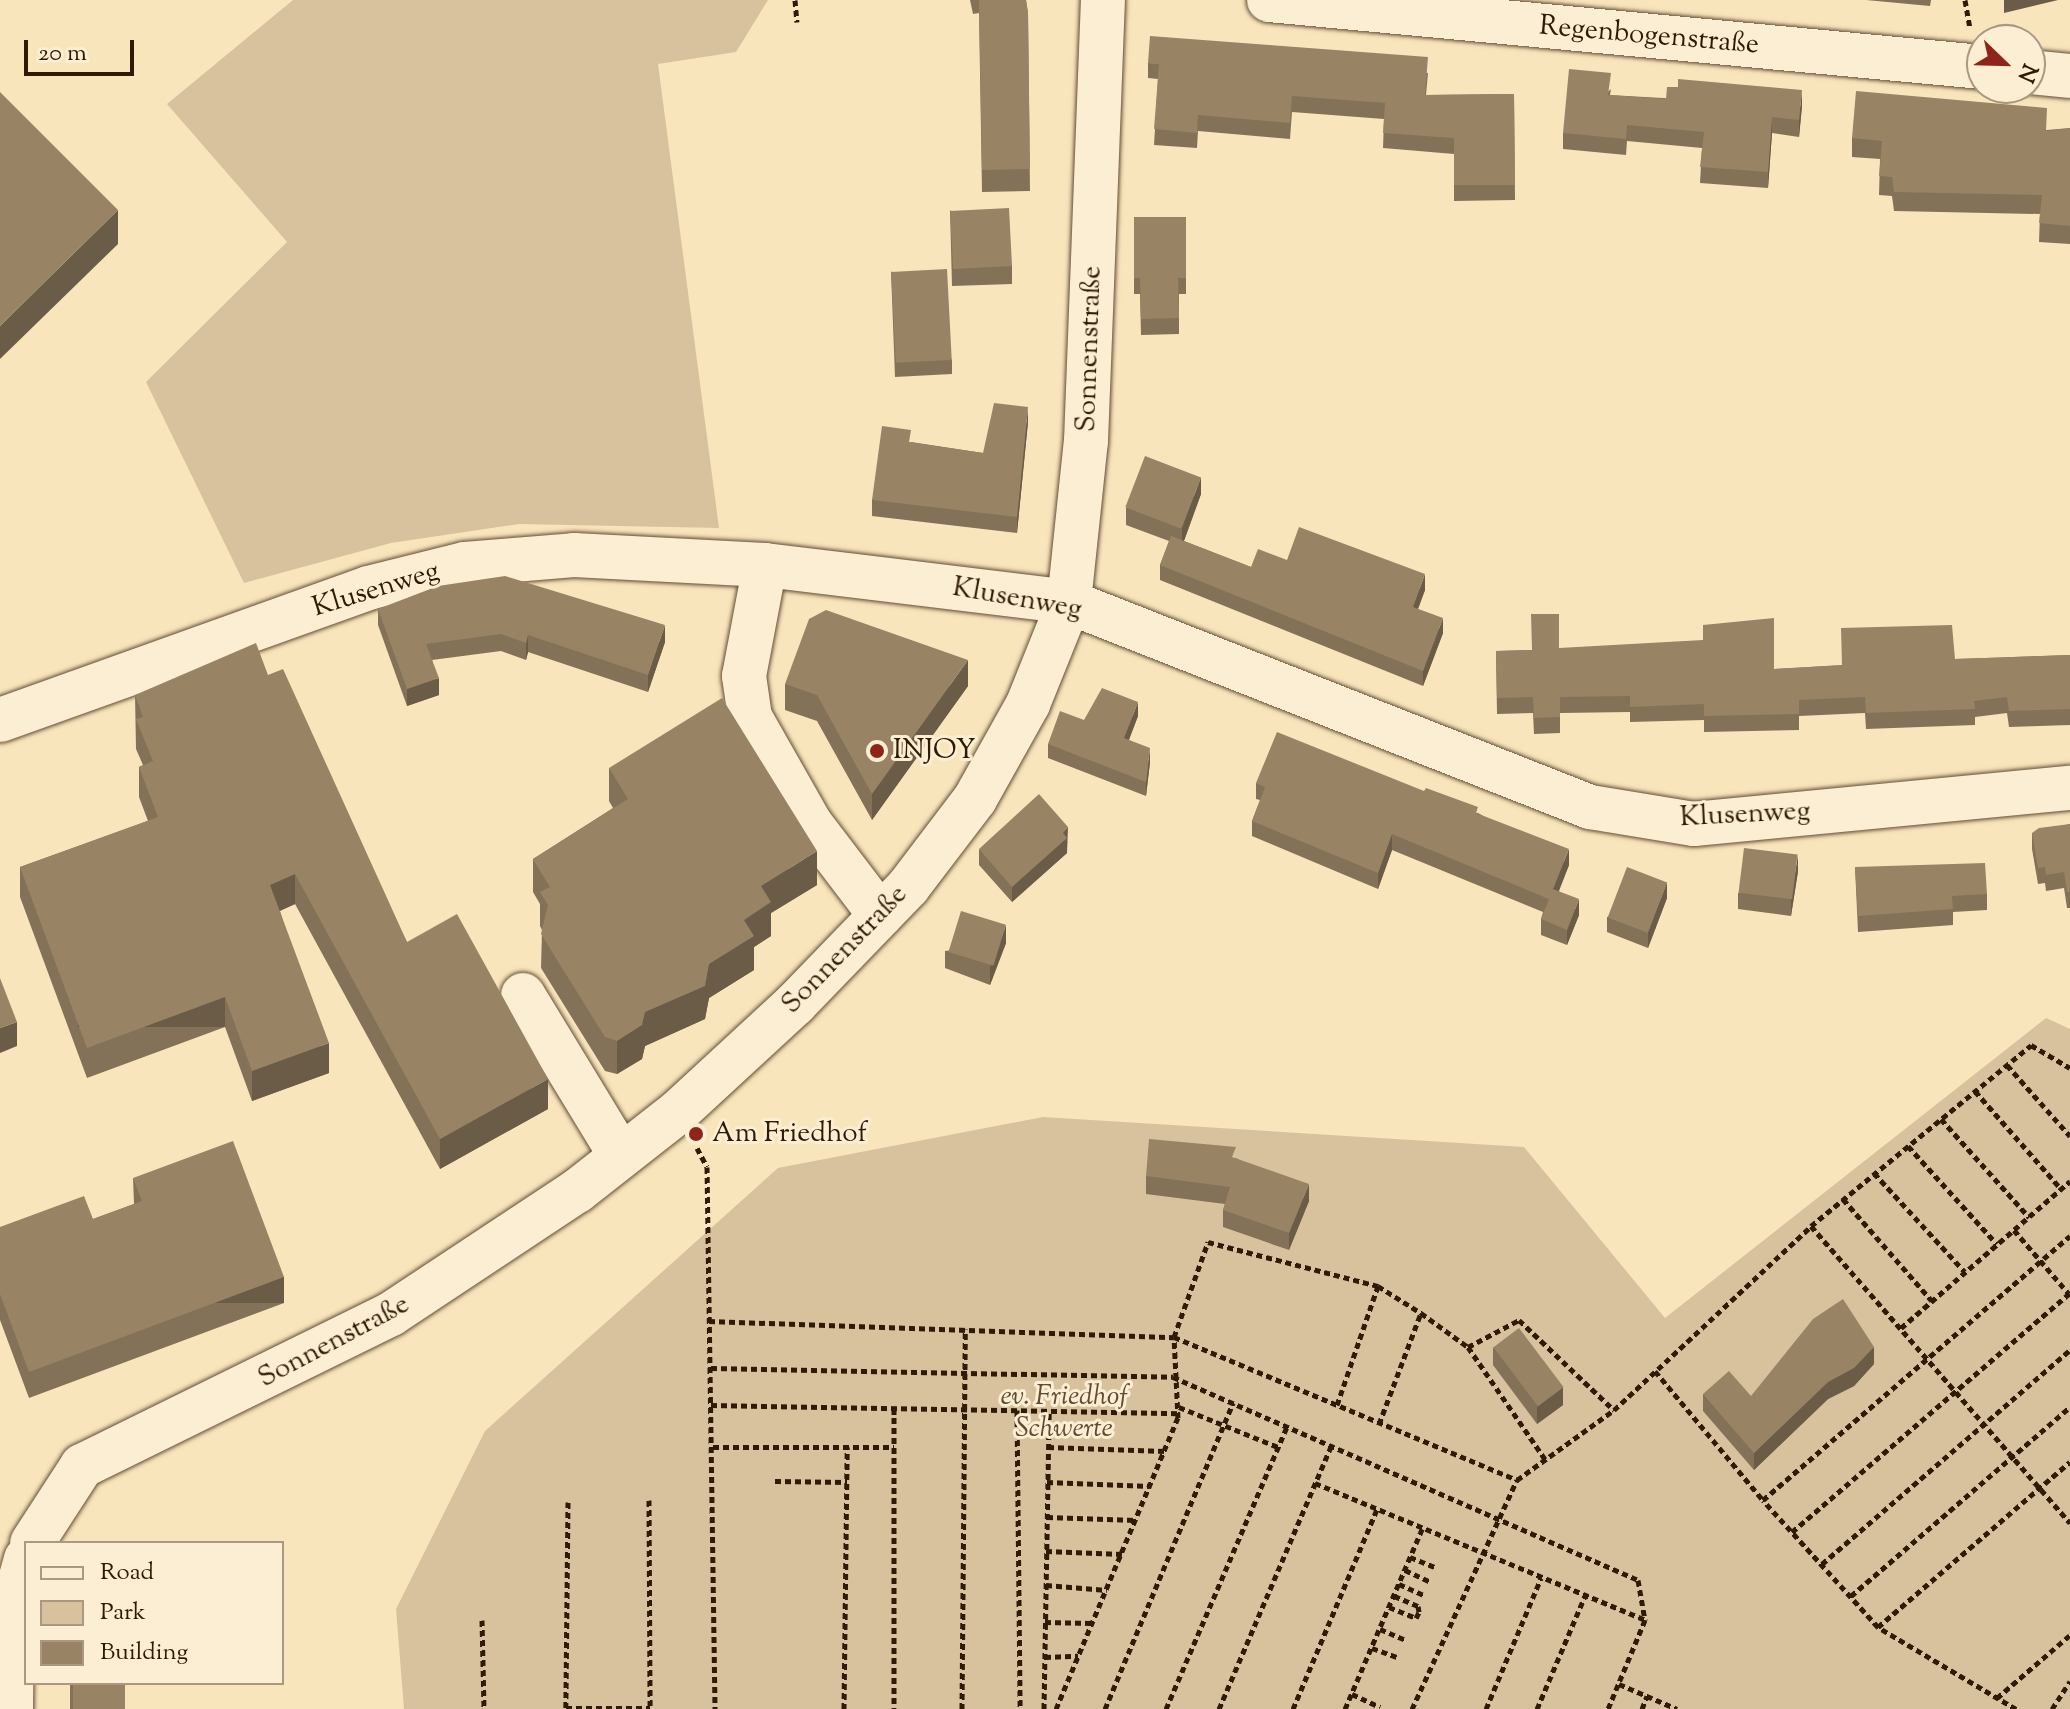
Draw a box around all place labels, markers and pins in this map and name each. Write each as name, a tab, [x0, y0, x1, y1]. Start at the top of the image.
place label: INJOY	[893, 734, 976, 768]
marker: INJOY	[868, 742, 886, 760]
place label: Am Friedhof	[712, 1117, 867, 1151]
marker: Am Friedhof	[687, 1125, 705, 1143]

